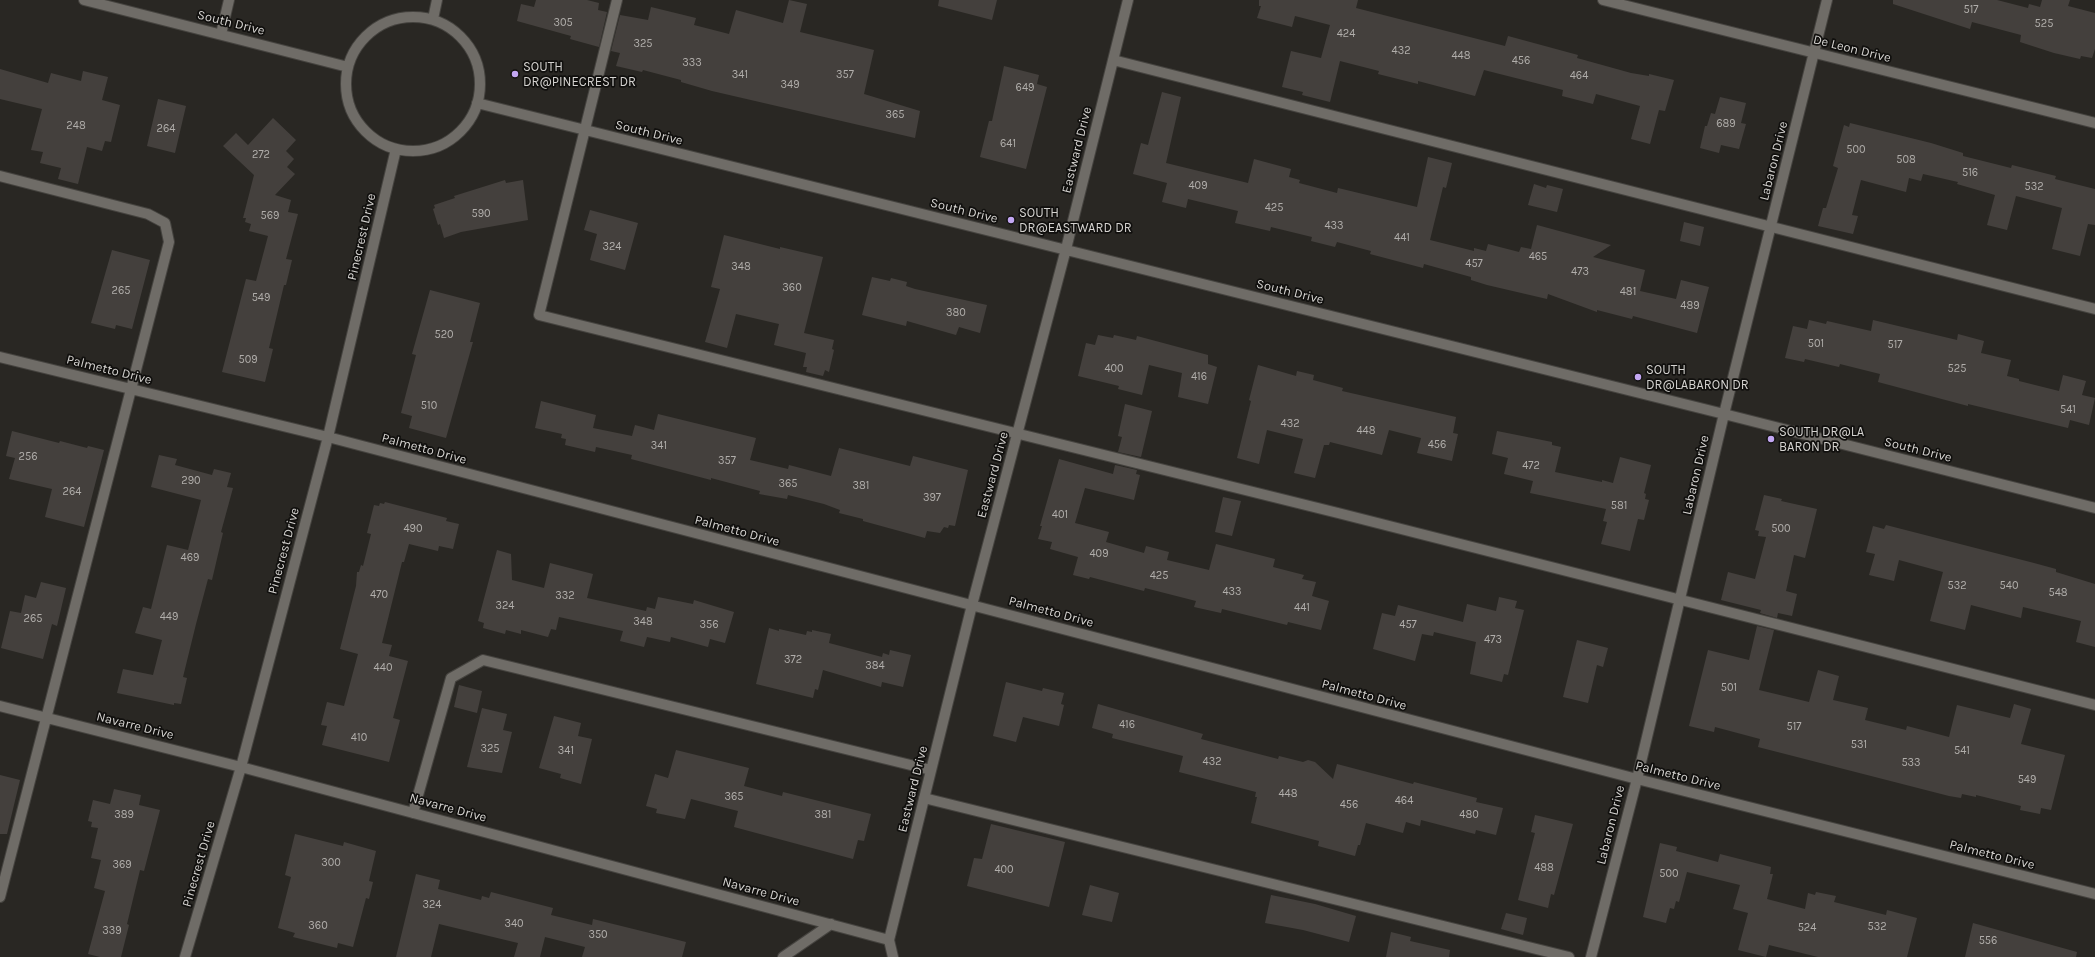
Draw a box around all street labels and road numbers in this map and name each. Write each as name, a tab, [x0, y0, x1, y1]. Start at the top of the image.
street label: South Drive	[196, 7, 266, 39]
street label: De Leon Drive	[1812, 32, 1892, 66]
street label: Eastward Drive	[1059, 105, 1095, 195]
street label: South Drive	[614, 117, 684, 149]
street label: Labaron Drive	[1757, 120, 1791, 202]
street label: Pinecrest Drive	[344, 192, 380, 282]
street label: South Drive	[929, 195, 999, 227]
street label: South Drive	[1255, 276, 1325, 308]
street label: Palmetto Drive	[65, 352, 153, 388]
street label: Palmetto Drive	[380, 430, 468, 468]
street label: Eastward Drive	[974, 430, 1012, 520]
street label: Labaron Drive	[1679, 434, 1713, 516]
street label: South Drive	[1883, 434, 1953, 466]
street label: Pinecrest Drive	[265, 506, 303, 596]
street label: Palmetto Drive	[693, 512, 781, 550]
street label: Palmetto Drive	[1007, 593, 1095, 631]
street label: Palmetto Drive	[1320, 676, 1408, 714]
street label: Navarre Drive	[95, 709, 175, 743]
street label: Eastward Drive	[895, 744, 931, 834]
street label: Palmetto Drive	[1634, 758, 1722, 794]
street label: Labaron Drive	[1594, 784, 1628, 866]
street label: Navarre Drive	[408, 790, 488, 826]
street label: Pinecrest Drive	[179, 819, 219, 909]
street label: Palmetto Drive	[1948, 837, 2036, 873]
street label: Navarre Drive	[721, 874, 801, 910]

